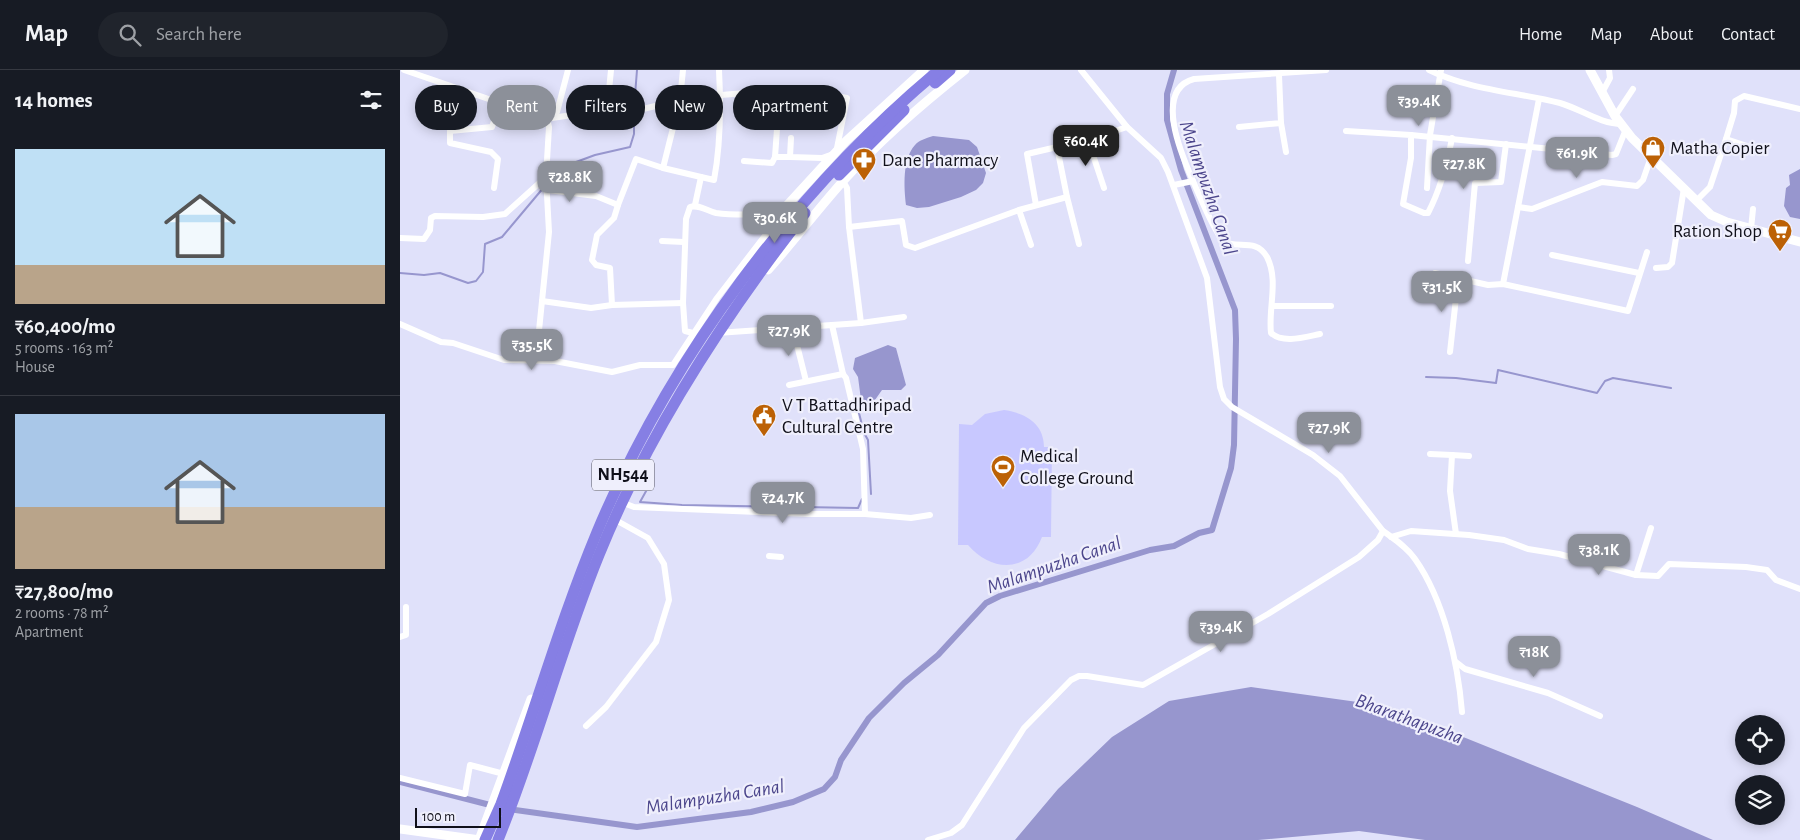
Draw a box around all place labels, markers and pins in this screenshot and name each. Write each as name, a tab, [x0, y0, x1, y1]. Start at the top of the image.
pin: ₹39.4K	[1378, 85, 1460, 127]
pin: ₹60.4K	[1045, 124, 1127, 167]
shop icon: Matha Copier	[1640, 135, 1666, 169]
pin: ₹61.9K	[1536, 136, 1618, 179]
place label: Matha Copier	[1670, 139, 1769, 158]
pharmacy icon: Dane Pharmacy	[851, 147, 877, 181]
pin: ₹27.8K	[1423, 148, 1505, 190]
place label: Dane Pharmacy	[882, 151, 998, 170]
pin: ₹28.8K	[529, 160, 611, 203]
pin: ₹30.6K	[734, 202, 816, 244]
supermarket icon: Ration Shop	[1767, 218, 1793, 252]
place label: Ration Shop	[1673, 222, 1762, 241]
pin: ₹31.5K	[1401, 270, 1483, 313]
pin: ₹27.9K	[748, 314, 830, 357]
pin: ₹35.5K	[491, 328, 573, 371]
place label: V T Battadhiripad Cultural Centre	[782, 396, 912, 437]
public building icon: V T Battadhiripad Cultural Centre	[751, 403, 777, 437]
pin: ₹27.9K	[1288, 412, 1370, 454]
place label: Medical College Ground	[1020, 447, 1134, 488]
sports icon: Medical College Ground	[990, 454, 1016, 488]
pin: ₹24.7K	[742, 482, 824, 524]
pin: ₹38.1K	[1558, 534, 1640, 576]
pin: ₹39.4K	[1180, 610, 1262, 653]
pin: ₹18K	[1504, 636, 1564, 678]

